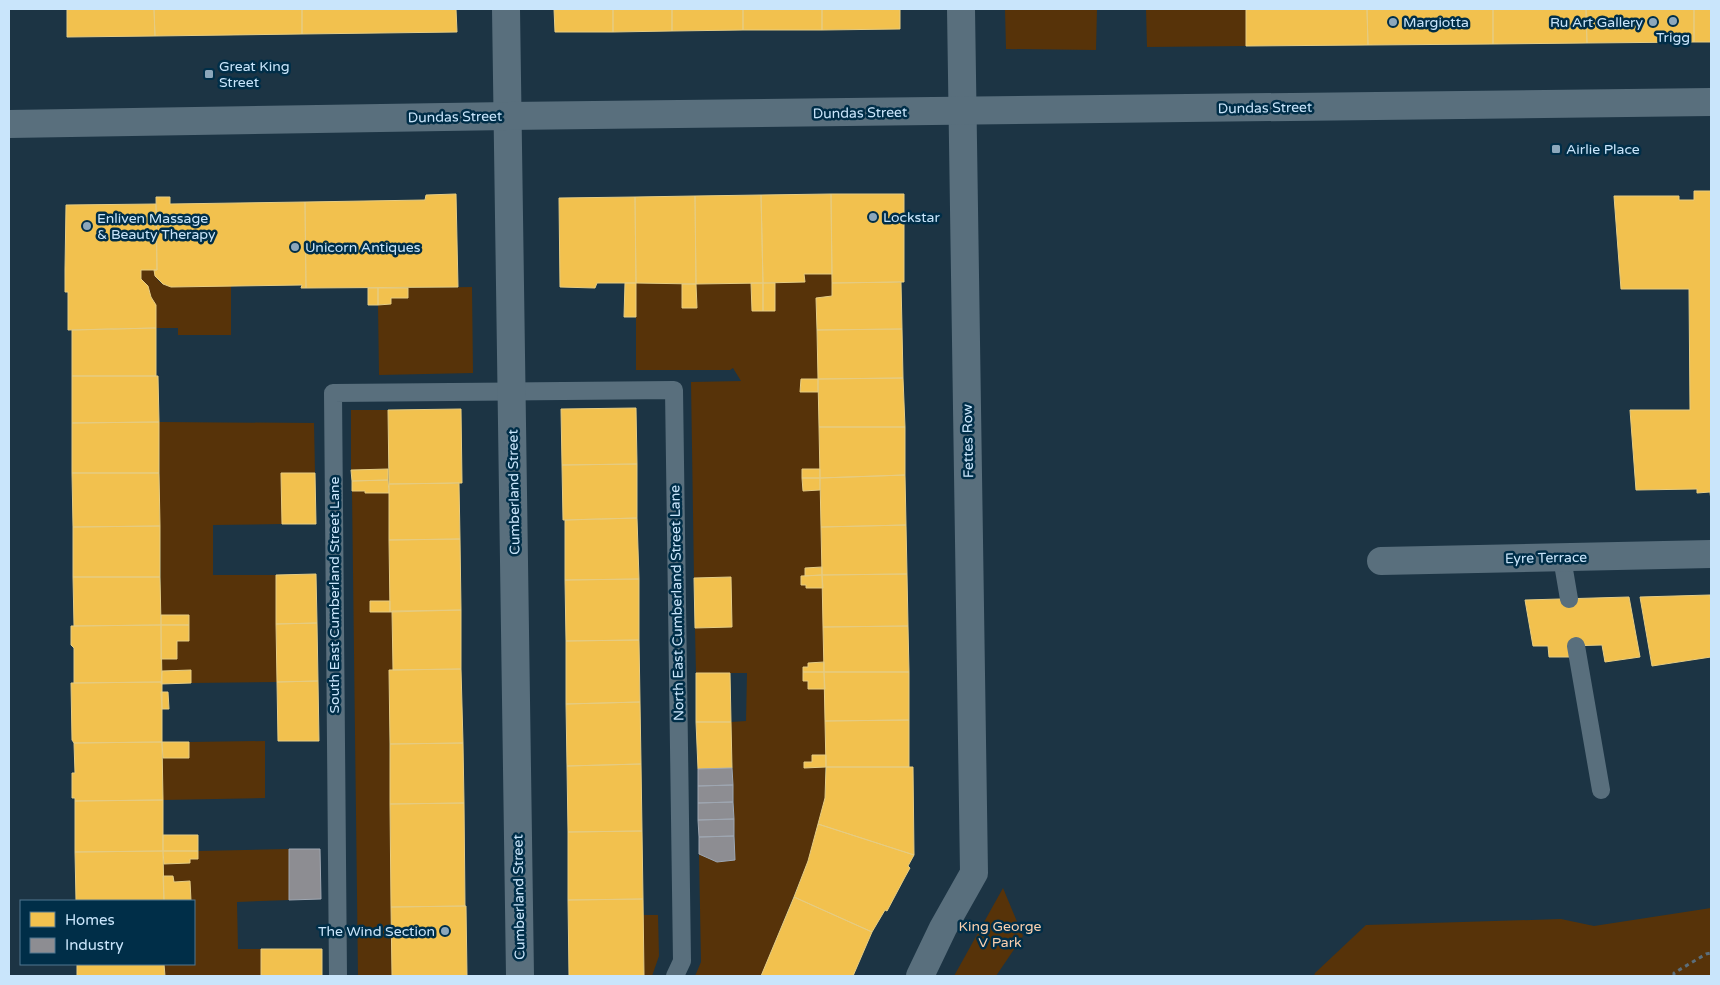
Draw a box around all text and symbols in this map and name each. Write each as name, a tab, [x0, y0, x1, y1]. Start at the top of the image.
place label: Margiotta	[1403, 14, 1469, 31]
place label: Ru Art Gallery	[1550, 14, 1643, 31]
marker: Trigg	[1667, 15, 1679, 27]
marker: Margiotta	[1387, 16, 1399, 28]
marker: Ru Art Gallery	[1647, 16, 1659, 28]
place label: Trigg	[1656, 29, 1690, 46]
place label: Great King Street	[219, 58, 290, 91]
marker: Great King Street	[203, 68, 215, 80]
street label: Dundas Street	[1218, 99, 1313, 117]
street label: Dundas Street	[813, 104, 908, 122]
street label: Dundas Street	[408, 108, 503, 126]
place label: Airlie Place	[1566, 141, 1640, 158]
marker: Airlie Place	[1550, 143, 1562, 155]
place label: Lockstar	[883, 209, 940, 226]
place label: Enliven Massage & Beauty Therapy	[97, 210, 216, 243]
marker: Lockstar	[867, 211, 879, 223]
marker: Enliven Massage & Beauty Therapy	[81, 220, 93, 232]
place label: Unicorn Antiques	[305, 239, 421, 256]
marker: Unicorn Antiques	[289, 241, 301, 253]
street label: Fettes Row	[959, 404, 977, 478]
street label: Cumberland Street	[504, 428, 524, 555]
street label: South East Cumberland Street Lane	[326, 476, 343, 714]
street label: North East Cumberland Street Lane	[666, 485, 688, 721]
street label: Eyre Terrace	[1505, 549, 1587, 567]
street label: Cumberland Street	[509, 833, 529, 960]
legend	[20, 900, 195, 965]
text: Homes	[65, 911, 115, 929]
park label: King George V Park	[959, 918, 1041, 951]
place label: The Wind Section	[318, 923, 435, 940]
marker: The Wind Section	[439, 925, 451, 937]
text: Industry	[65, 936, 124, 954]

